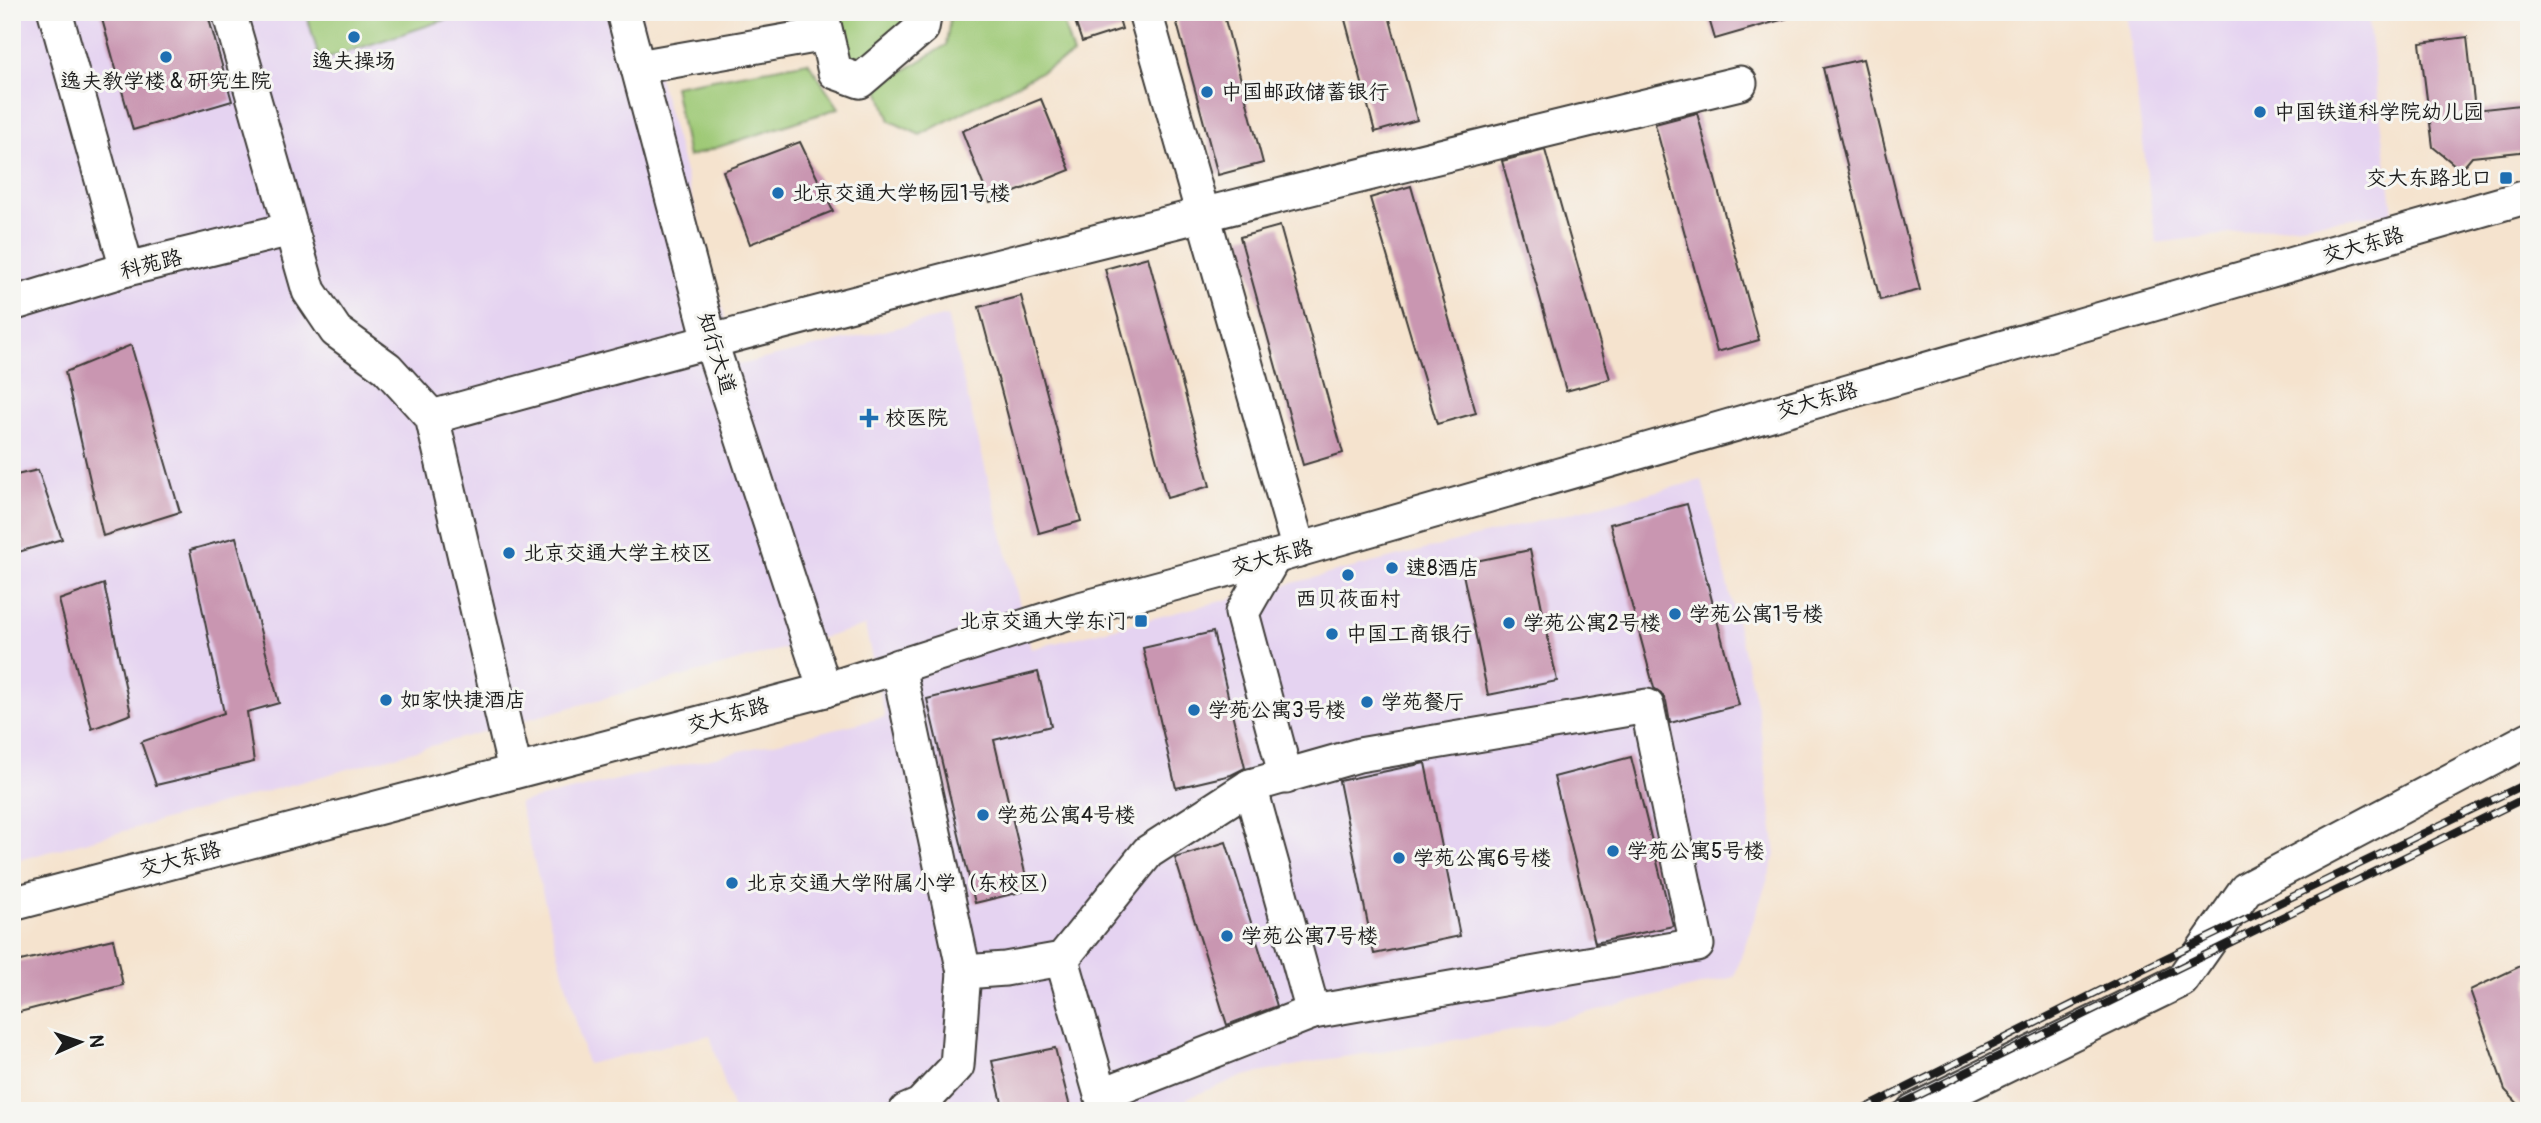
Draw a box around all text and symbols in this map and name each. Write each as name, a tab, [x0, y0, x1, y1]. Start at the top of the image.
marker: 逸夫操场	[346, 29, 362, 45]
place label: 逸夫操场	[312, 48, 396, 75]
marker: 逸夫教学楼 & 研究生院	[158, 49, 174, 65]
place label: 逸夫教学楼 & 研究生院	[60, 68, 272, 95]
place label: 中国邮政储蓄银行	[1221, 79, 1389, 106]
marker: 中国邮政储蓄银行	[1199, 84, 1215, 100]
place label: 中国铁道科学院幼儿园	[2274, 99, 2484, 126]
marker: 中国铁道科学院幼儿园	[2252, 104, 2268, 120]
place label: 交大东路北口	[2366, 165, 2492, 192]
marker: 交大东路北口	[2498, 170, 2514, 186]
place label: 北京交通大学畅园1号楼	[792, 180, 1010, 207]
marker: 北京交通大学畅园1号楼	[770, 185, 786, 201]
street label: 交大东路	[2319, 221, 2407, 270]
street label: 科苑路	[117, 244, 185, 285]
street label: 知行大道	[691, 309, 742, 397]
street label: 交大东路	[1773, 376, 1861, 425]
place label: 校医院	[885, 405, 948, 432]
marker: 校医院	[859, 408, 879, 428]
street label: 交大东路	[1228, 534, 1316, 581]
place label: 北京交通大学主校区	[523, 540, 712, 567]
marker: 北京交通大学主校区	[501, 545, 517, 561]
place label: 速8酒店	[1406, 555, 1480, 582]
marker: 速8酒店	[1384, 560, 1400, 576]
marker: 西贝莜面村	[1340, 567, 1356, 583]
place label: 西贝莜面村	[1296, 586, 1401, 613]
place label: 学苑公寓1号楼	[1689, 601, 1823, 628]
marker: 学苑公寓1号楼	[1667, 606, 1683, 622]
place label: 北京交通大学东门	[959, 608, 1127, 635]
place label: 学苑公寓2号楼	[1523, 610, 1661, 637]
marker: 北京交通大学东门	[1133, 613, 1149, 629]
marker: 学苑公寓2号楼	[1501, 615, 1517, 631]
place label: 中国工商银行	[1346, 621, 1472, 648]
marker: 中国工商银行	[1324, 626, 1340, 642]
place label: 如家快捷酒店	[400, 687, 526, 714]
place label: 学苑餐厅	[1381, 689, 1465, 716]
marker: 如家快捷酒店	[378, 692, 394, 708]
street label: 交大东路	[684, 692, 772, 739]
marker: 学苑餐厅	[1359, 694, 1375, 710]
place label: 学苑公寓3号楼	[1208, 697, 1346, 724]
marker: 学苑公寓3号楼	[1186, 702, 1202, 718]
place label: 学苑公寓4号楼	[997, 802, 1135, 829]
marker: 学苑公寓4号楼	[975, 807, 991, 823]
street label: 交大东路	[136, 836, 224, 883]
place label: 学苑公寓5号楼	[1627, 838, 1764, 865]
marker: 学苑公寓5号楼	[1605, 843, 1621, 859]
place label: 学苑公寓6号楼	[1413, 845, 1551, 872]
marker: 学苑公寓6号楼	[1391, 850, 1407, 866]
place label: 北京交通大学附属小学（东校区）	[746, 870, 1061, 897]
marker: 北京交通大学附属小学（东校区）	[724, 875, 740, 891]
place label: 学苑公寓7号楼	[1241, 923, 1378, 950]
marker: 学苑公寓7号楼	[1219, 928, 1235, 944]
north arrow	[46, 1007, 116, 1078]
text: N	[84, 1034, 108, 1048]

